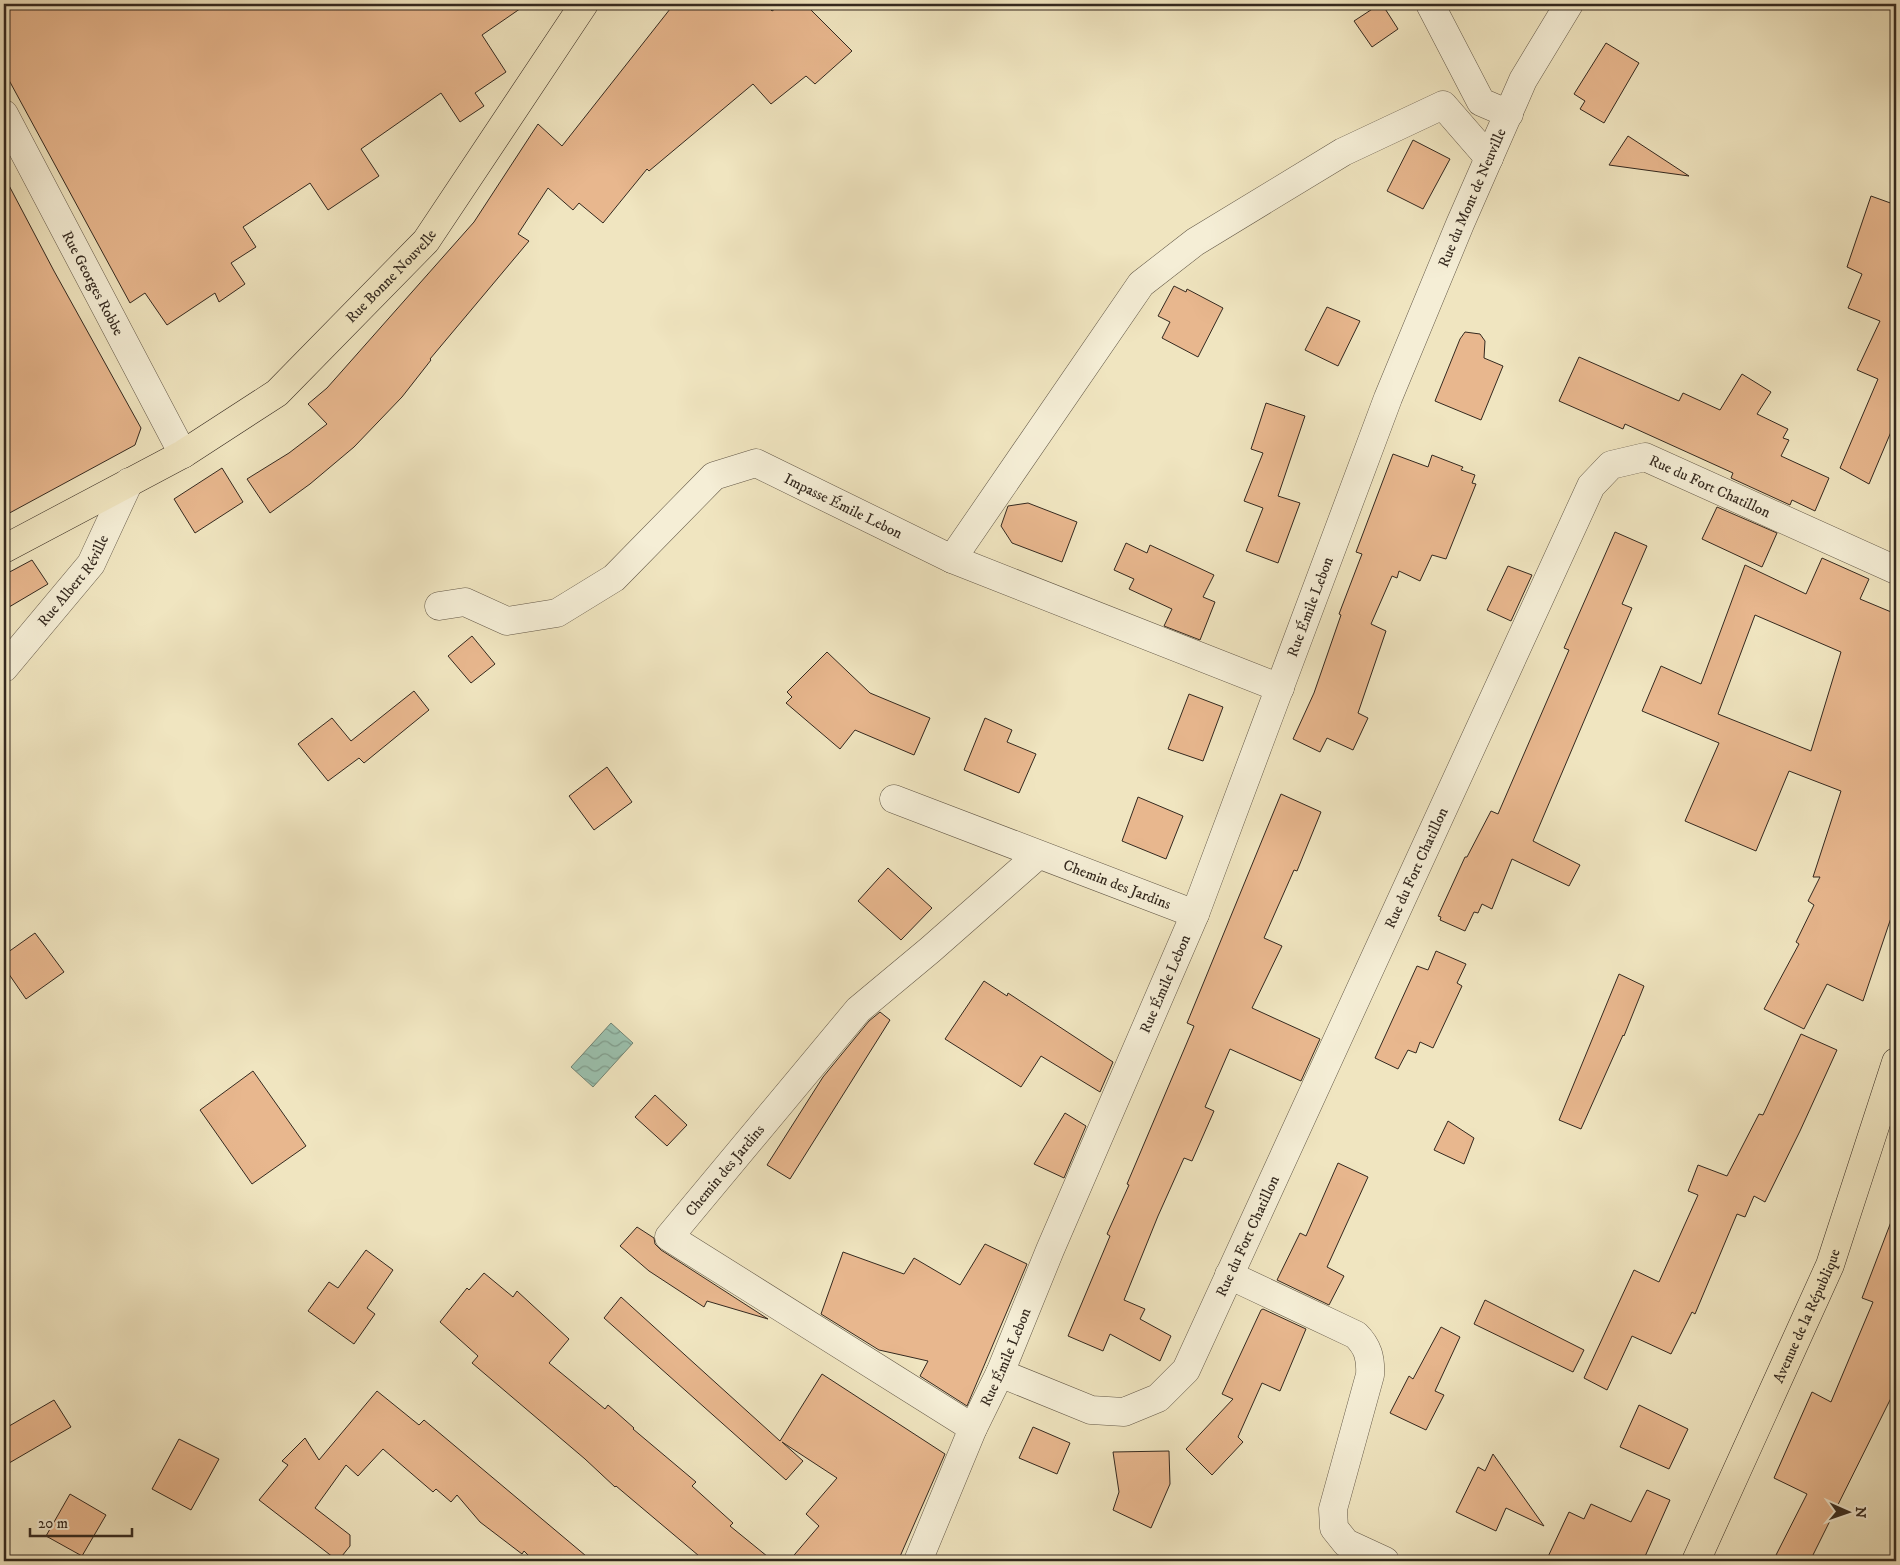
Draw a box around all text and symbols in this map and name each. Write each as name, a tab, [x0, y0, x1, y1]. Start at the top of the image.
street label: Rue du Mont de Neuville	[1434, 125, 1510, 270]
street label: Rue Bonne Nouvelle	[341, 226, 441, 327]
street label: Rue Georges Robbe	[58, 227, 128, 339]
street label: Rue du Fort Chatillon	[1646, 451, 1774, 522]
street label: Impasse Émile Lebon	[781, 469, 906, 543]
street label: Rue Albert Réville	[33, 532, 113, 630]
street label: Rue Émile Lebon	[1283, 554, 1337, 659]
street label: Rue du Fort Chatillon	[1380, 804, 1452, 931]
street label: Chemin des Jardins	[1061, 855, 1174, 914]
street label: Rue Émile Lebon	[1135, 931, 1195, 1036]
street label: Chemin des Jardins	[681, 1120, 768, 1220]
street label: Rue du Fort Chatillon	[1211, 1172, 1283, 1300]
street label: Avenue de la République	[1768, 1246, 1844, 1386]
street label: Rue Émile Lebon	[976, 1305, 1035, 1409]
north arrow	[1822, 1488, 1872, 1538]
scale bar	[30, 1505, 132, 1537]
text: N	[1851, 1506, 1869, 1519]
text: 20 m	[38, 1514, 68, 1533]

